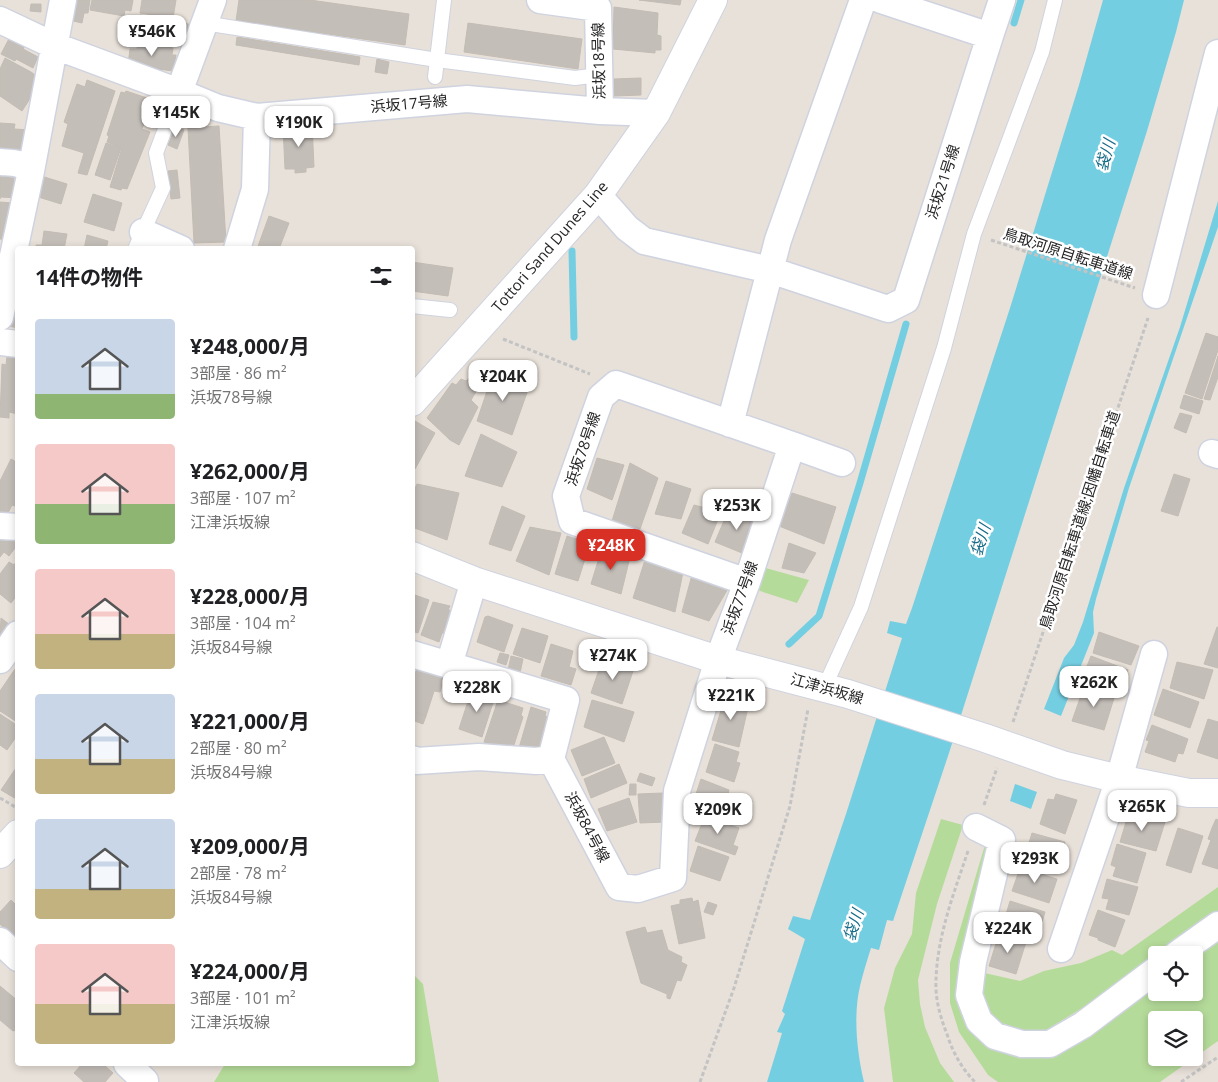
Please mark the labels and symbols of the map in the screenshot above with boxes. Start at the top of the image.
pin: ¥546K [117,15,187,57]
street label: 浜坂18号線 [587,22,609,100]
street label: 浜坂17号線 [370,90,448,116]
pin: ¥145K [141,96,211,138]
pin: ¥190K [264,106,334,148]
water label: 袋川 [1090,135,1121,173]
street label: 浜坂21号線 [921,142,963,221]
street label: Tottori Sand Dunes Line [487,177,612,316]
street label: 鳥取河原自転車道線 [1001,223,1136,283]
pin: ¥204K [468,360,538,402]
street label: 鳥取河原自転車道線;因幡自転車道 [1034,408,1124,632]
street label: 浜坂78号線 [560,409,604,488]
pin: ¥253K [702,488,772,531]
water label: 袋川 [965,519,996,559]
pin: ¥248K [576,528,646,571]
street label: 浜坂77号線 [716,558,762,637]
pin: ¥274K [578,638,648,681]
pin: ¥262K [1059,666,1129,708]
street label: 江津浜坂線 [788,668,866,708]
pin: ¥228K [442,670,512,713]
pin: ¥221K [696,678,766,721]
street label: 浜坂84号線 [561,788,615,865]
pin: ¥265K [1107,790,1177,832]
pin: ¥209K [683,792,753,835]
pin: ¥293K [1000,842,1070,884]
water label: 袋川 [838,904,869,944]
pin: ¥224K [973,912,1043,954]

